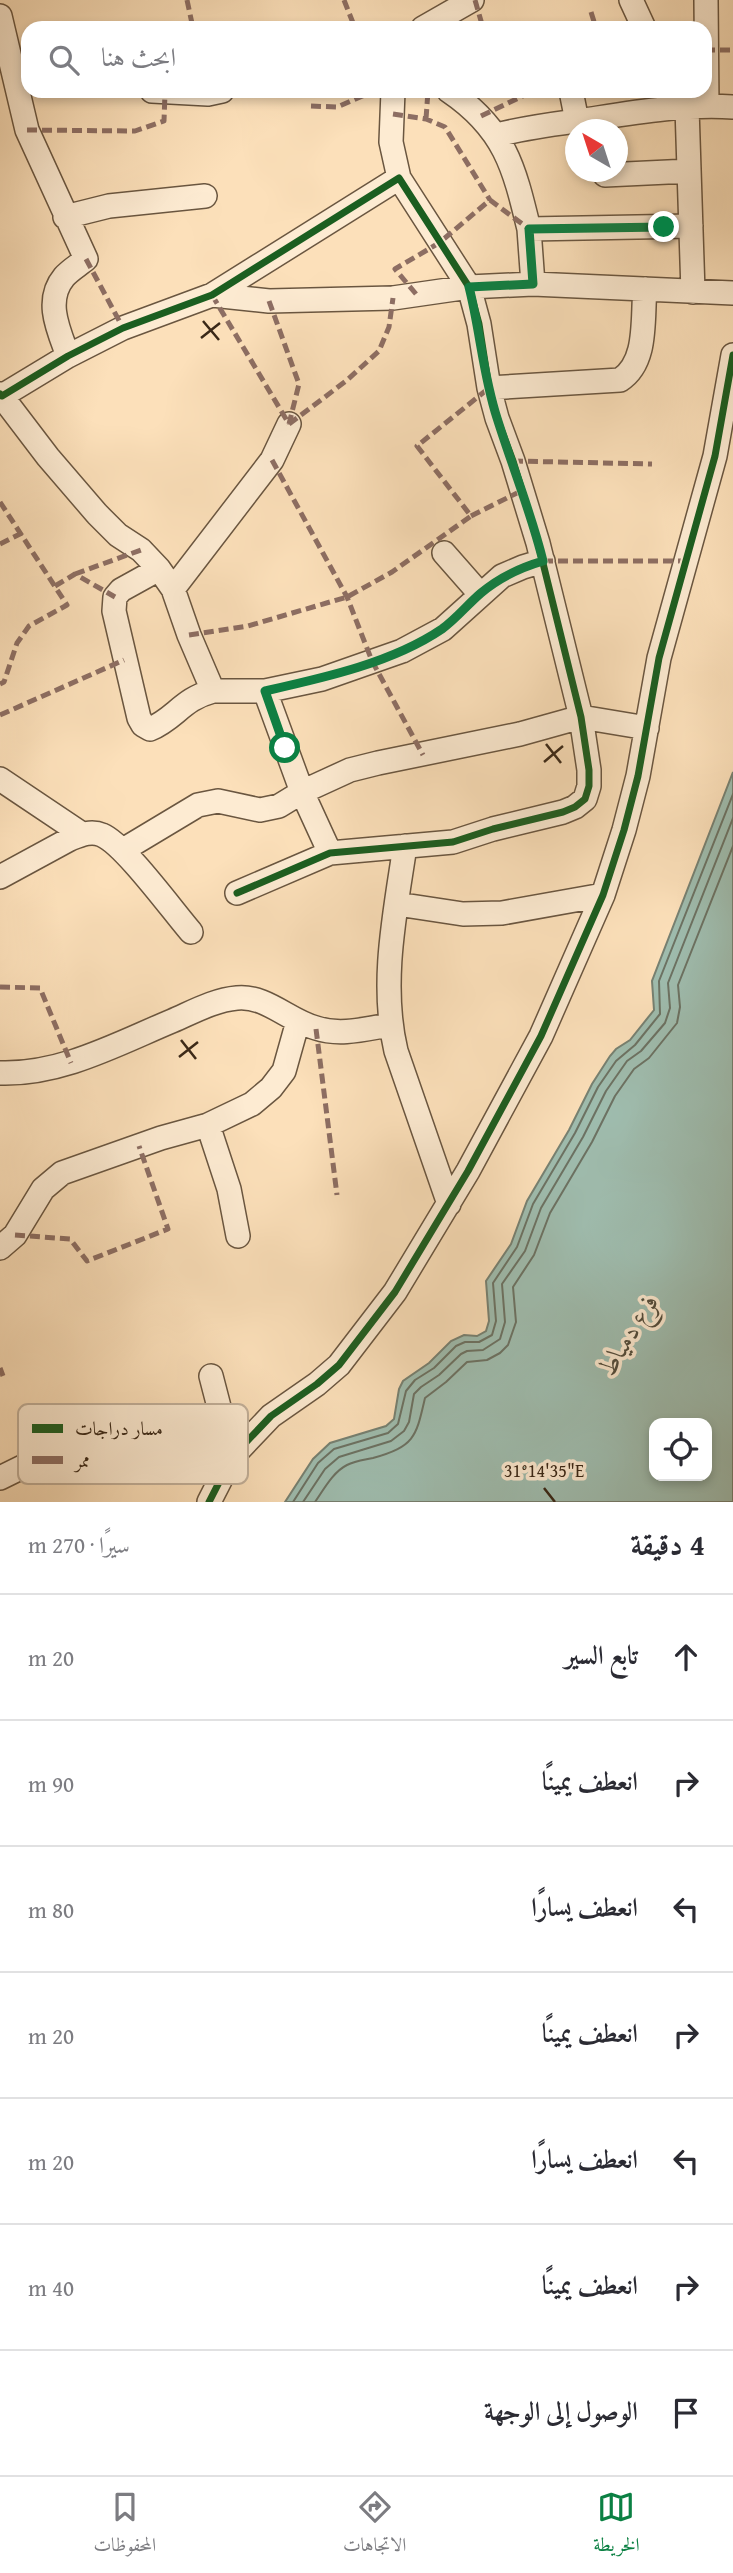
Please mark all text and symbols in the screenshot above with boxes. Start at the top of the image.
search box [21,21,712,98]
text: ابحث هنا [101,37,176,76]
icon: search [45,41,83,79]
north arrow [565,119,628,182]
route end [648,211,679,242]
route start [269,732,300,763]
water label: فرع دمياط [587,1285,671,1384]
legend [18,1404,248,1484]
text: مسار دراجات [75,1414,163,1442]
map controls [649,1418,712,1481]
button: locate [649,1418,712,1481]
text: ممر [73,1446,90,1474]
text: 31°14'35"E [504,1457,584,1484]
text: 4 دقيقة [630,1522,705,1566]
text: سيرًا · 270 m [28,1528,130,1561]
text: تابع السير [564,1635,638,1674]
icon: ahead [667,1638,705,1676]
text: 20 m [28,1641,74,1674]
text: انعطف يمينًا [542,1761,638,1800]
icon: right [667,1764,705,1802]
text: 90 m [28,1767,74,1800]
text: انعطف يسارًا [531,1887,638,1926]
icon: left [667,1890,705,1928]
text: 80 m [28,1893,74,1926]
text: انعطف يمينًا [542,2013,638,2052]
icon: right [667,2016,705,2054]
text: 20 m [28,2019,74,2052]
text: انعطف يسارًا [531,2139,638,2178]
icon: left [667,2142,705,2180]
text: 20 m [28,2145,74,2178]
text: انعطف يمينًا [542,2265,638,2304]
icon: right [667,2268,705,2306]
text: 40 m [28,2271,74,2304]
text: الوصول إلى الوجهة [484,2391,638,2430]
icon: arrive [667,2394,705,2432]
tab: المحفوظات [93,2488,156,2563]
tab: الاتجاهات [343,2488,406,2563]
tab: الخريطة [593,2488,640,2563]

